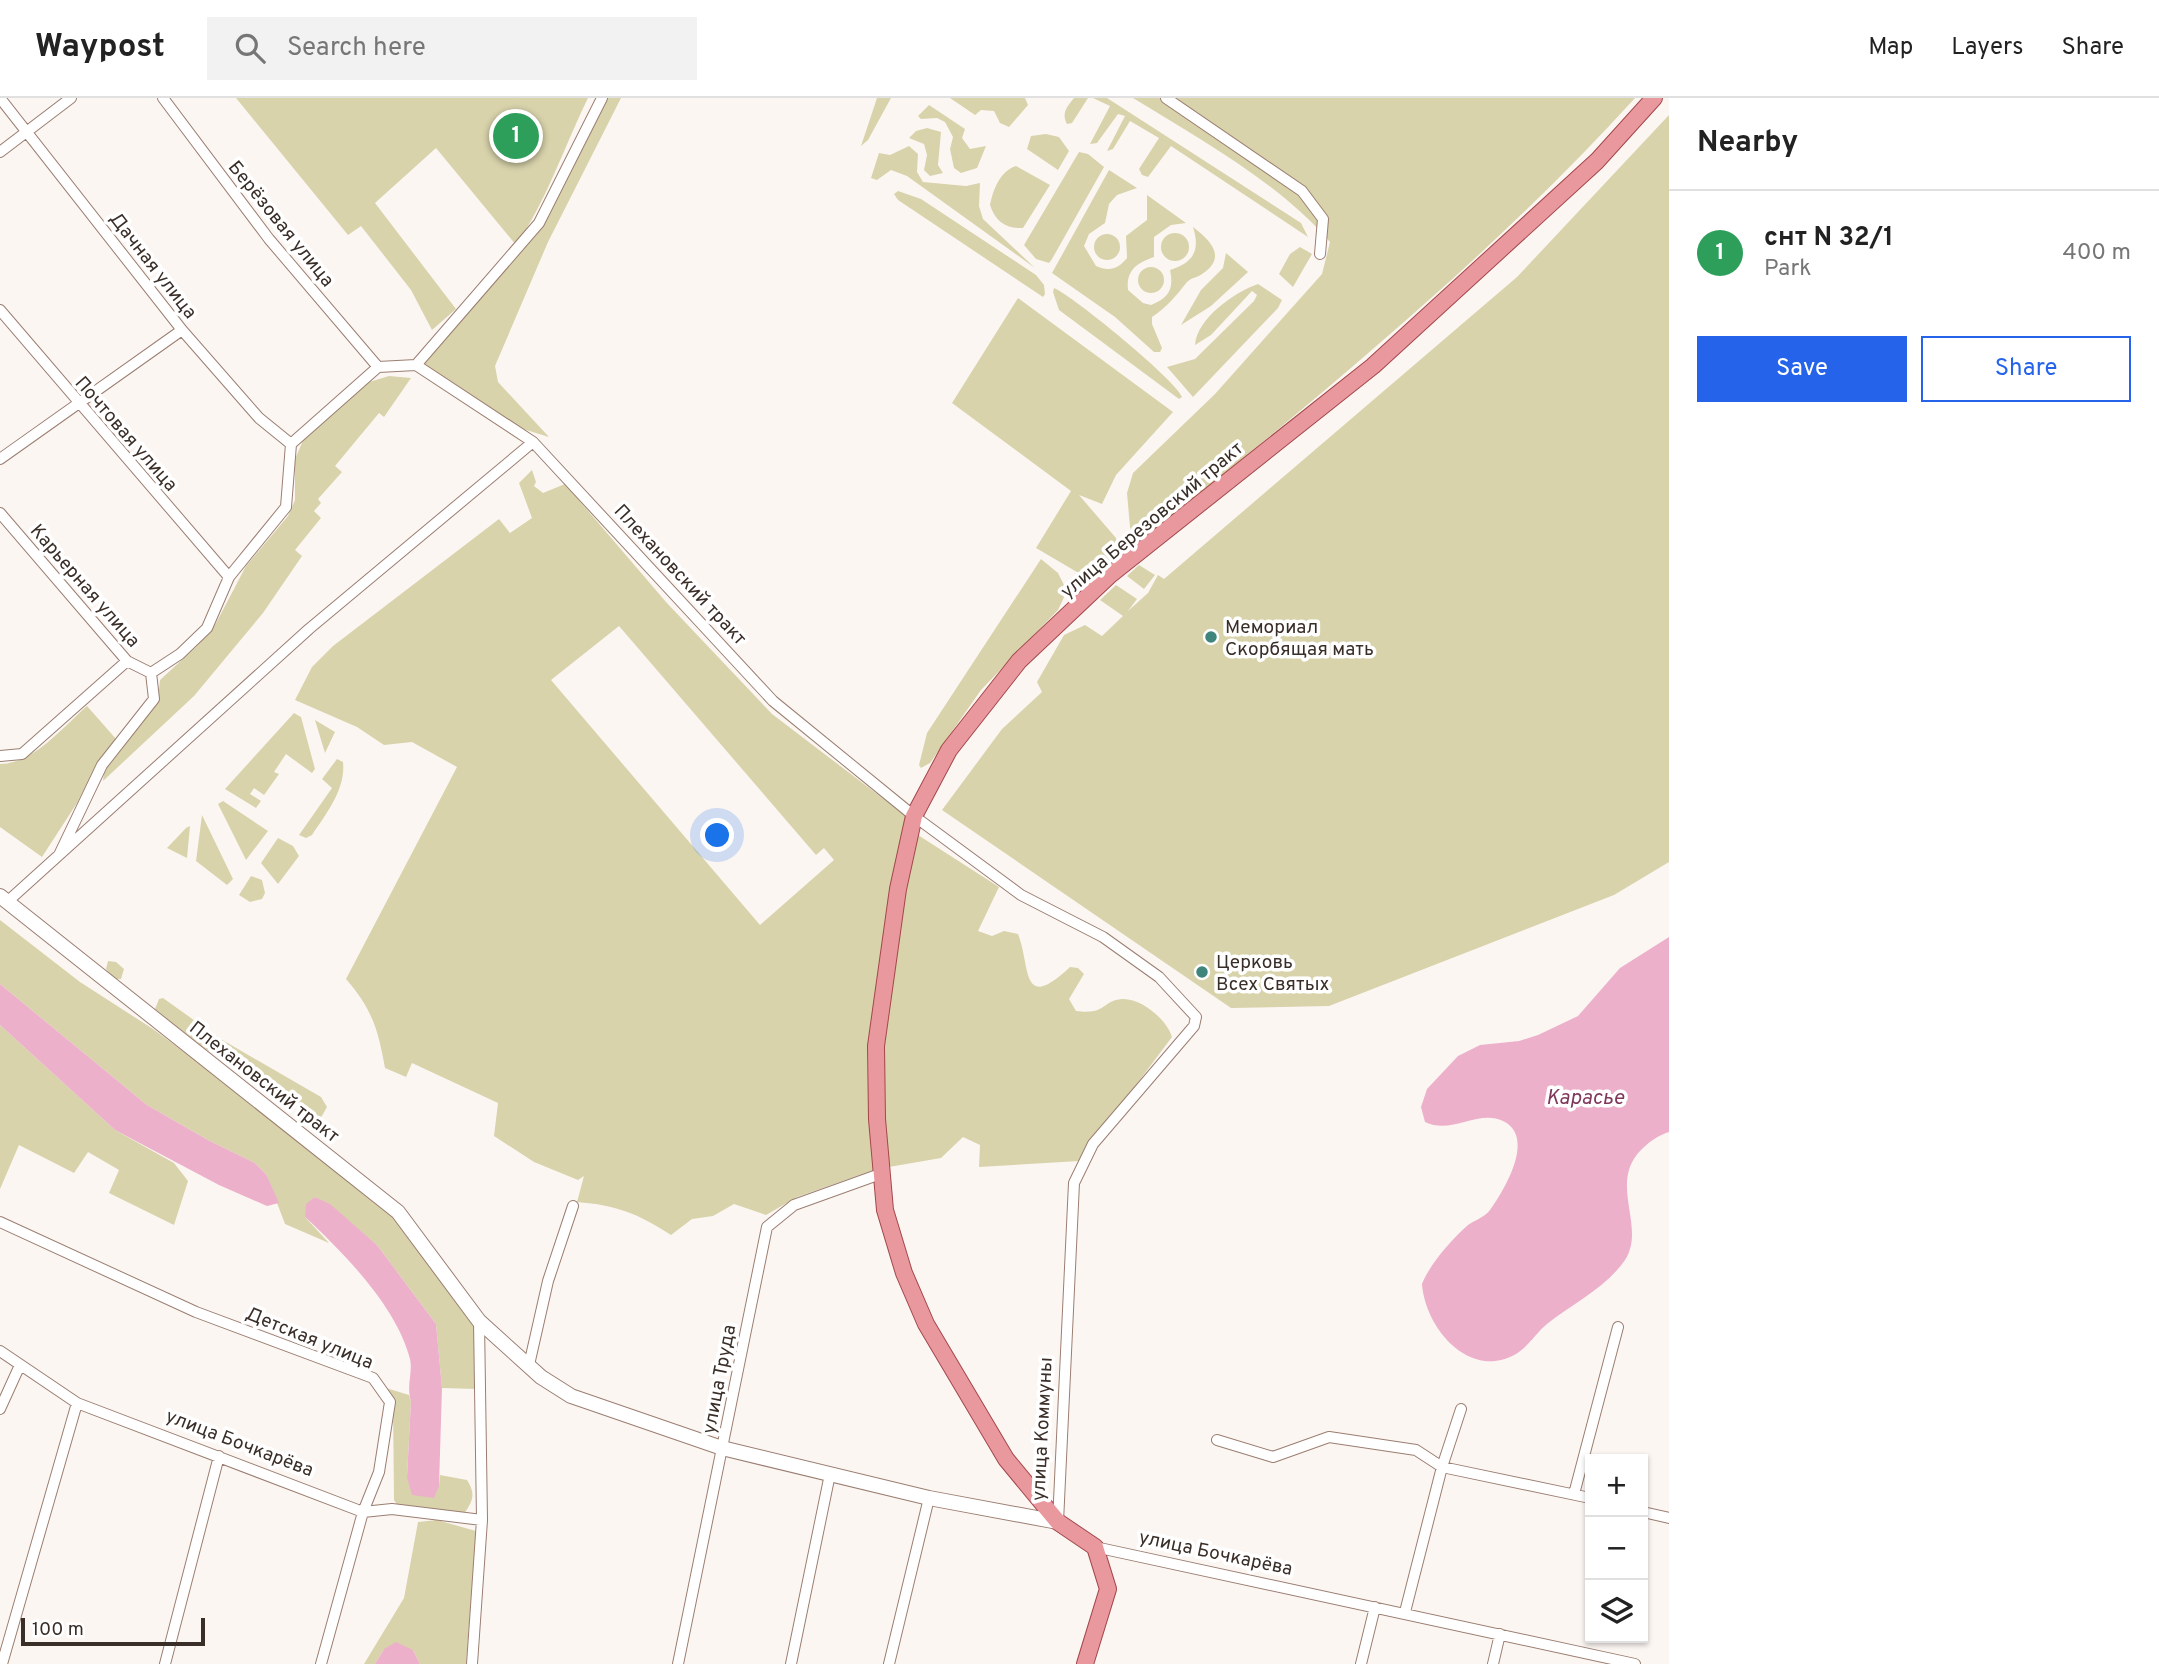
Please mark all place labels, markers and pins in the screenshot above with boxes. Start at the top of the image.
pin: 1 [493,110,539,162]
place label: Мемориал Скорбящая мать [1225,616,1374,662]
marker: Мемориал Скорбящая мать [1203,629,1219,645]
place label: Церковь Всех Святых [1216,951,1329,997]
marker: Церковь Всех Святых [1194,964,1210,980]

